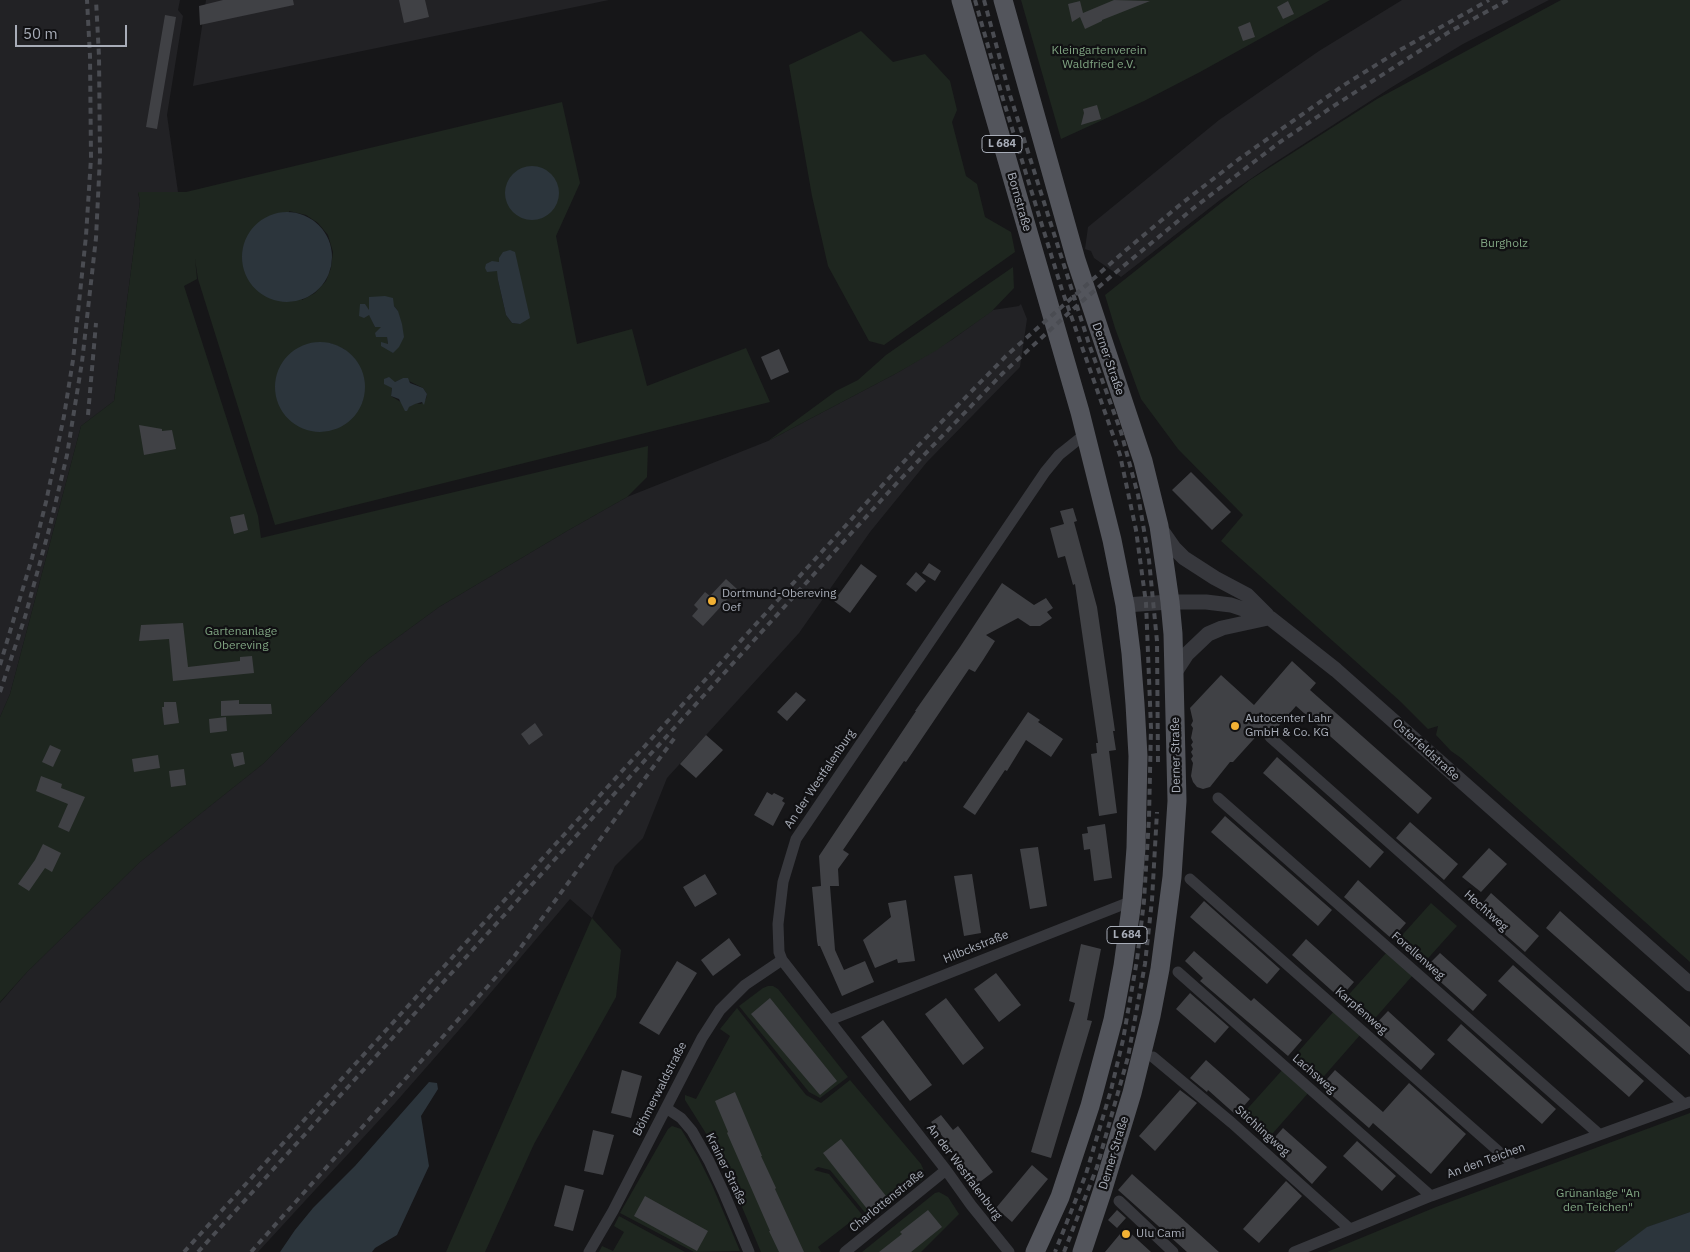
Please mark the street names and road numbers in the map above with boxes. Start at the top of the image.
road number: L 684 [982,136,1022,152]
street label: Bornstraße [1004,171,1034,233]
street label: Derner Straße [1089,321,1127,397]
street label: Osterfeldstraße [1390,716,1462,784]
street label: Derner Straße [1168,717,1184,793]
street label: An der Westfalenburg [782,727,858,831]
street label: Hechtweg [1461,888,1511,934]
road number: L 684 [1107,926,1147,944]
street label: Hilbckstraße [941,927,1011,967]
street label: Forellenweg [1388,929,1448,983]
street label: Karpfenweg [1332,984,1390,1038]
street label: Böhmerwaldstraße [630,1040,690,1138]
street label: Lachsweg [1289,1051,1339,1097]
street label: Stichlingweg [1232,1103,1292,1159]
street label: Derner Straße [1096,1115,1132,1191]
street label: An der Westfalenburg [923,1121,1005,1223]
street label: Krainer Straße [702,1131,750,1207]
street label: An den Teichen [1445,1140,1527,1182]
street label: Charlottenstraße [847,1167,927,1235]

